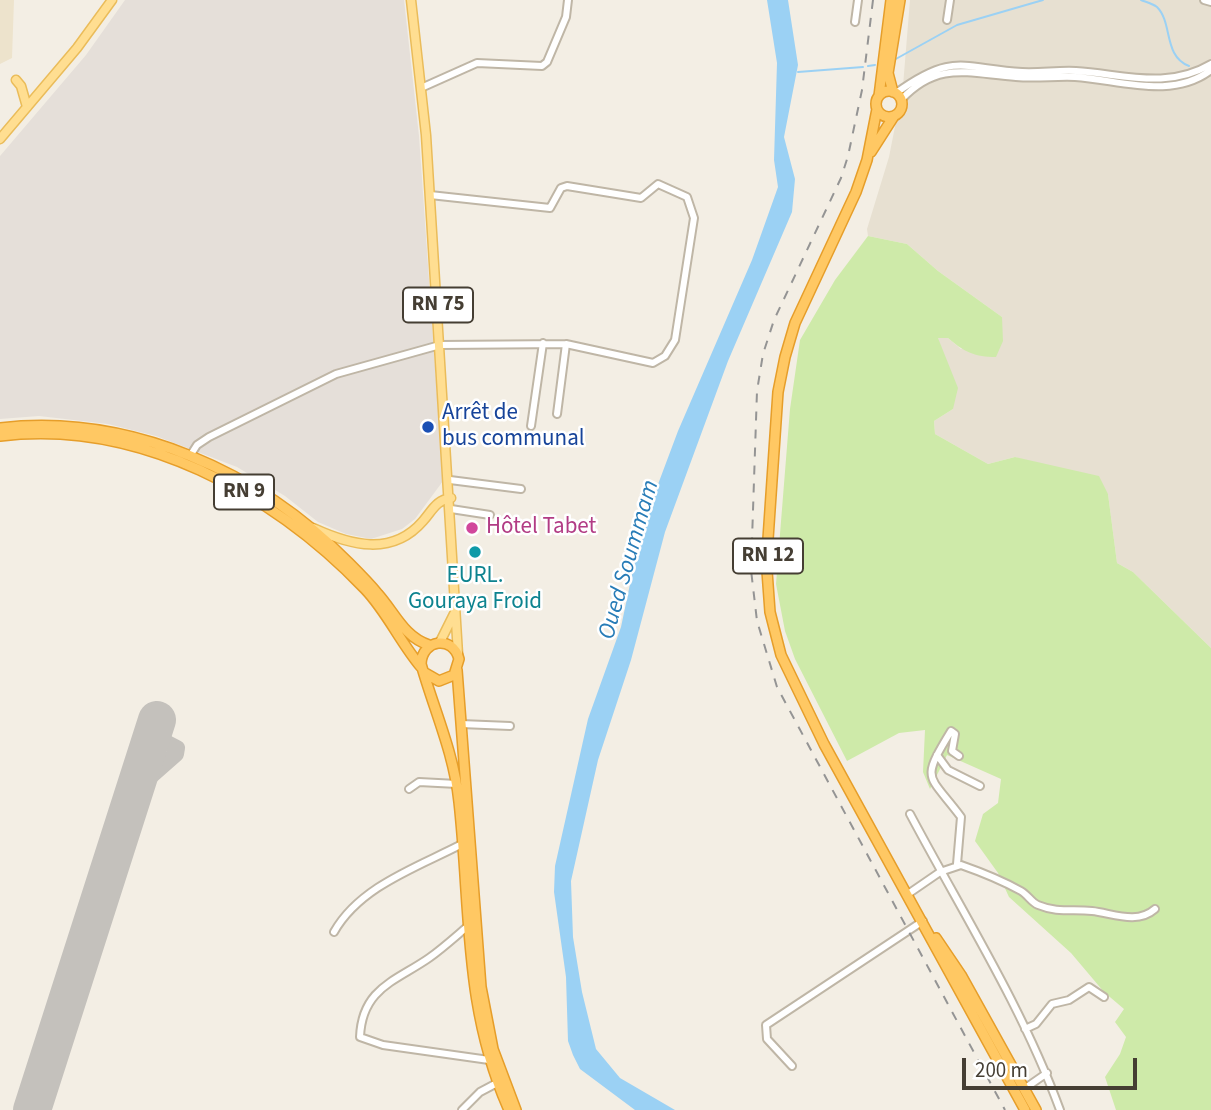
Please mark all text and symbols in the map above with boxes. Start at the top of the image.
road number: RN 75 [403,288,473,322]
place label: Arrêt de bus communal [442,400,585,454]
marker: Arrêt de bus communal [420,419,436,435]
road number: RN 9 [214,475,274,510]
water label: Oued Soummam [594,477,666,643]
place label: Hôtel Tabet [486,514,596,542]
marker: Hôtel Tabet [464,520,480,536]
road number: RN 12 [733,538,803,574]
marker: EURL. Gouraya Froid [467,544,483,560]
place label: EURL. Gouraya Froid [408,563,542,617]
scale bar [966,1044,1141,1088]
text: 200 m [975,1055,1028,1085]

